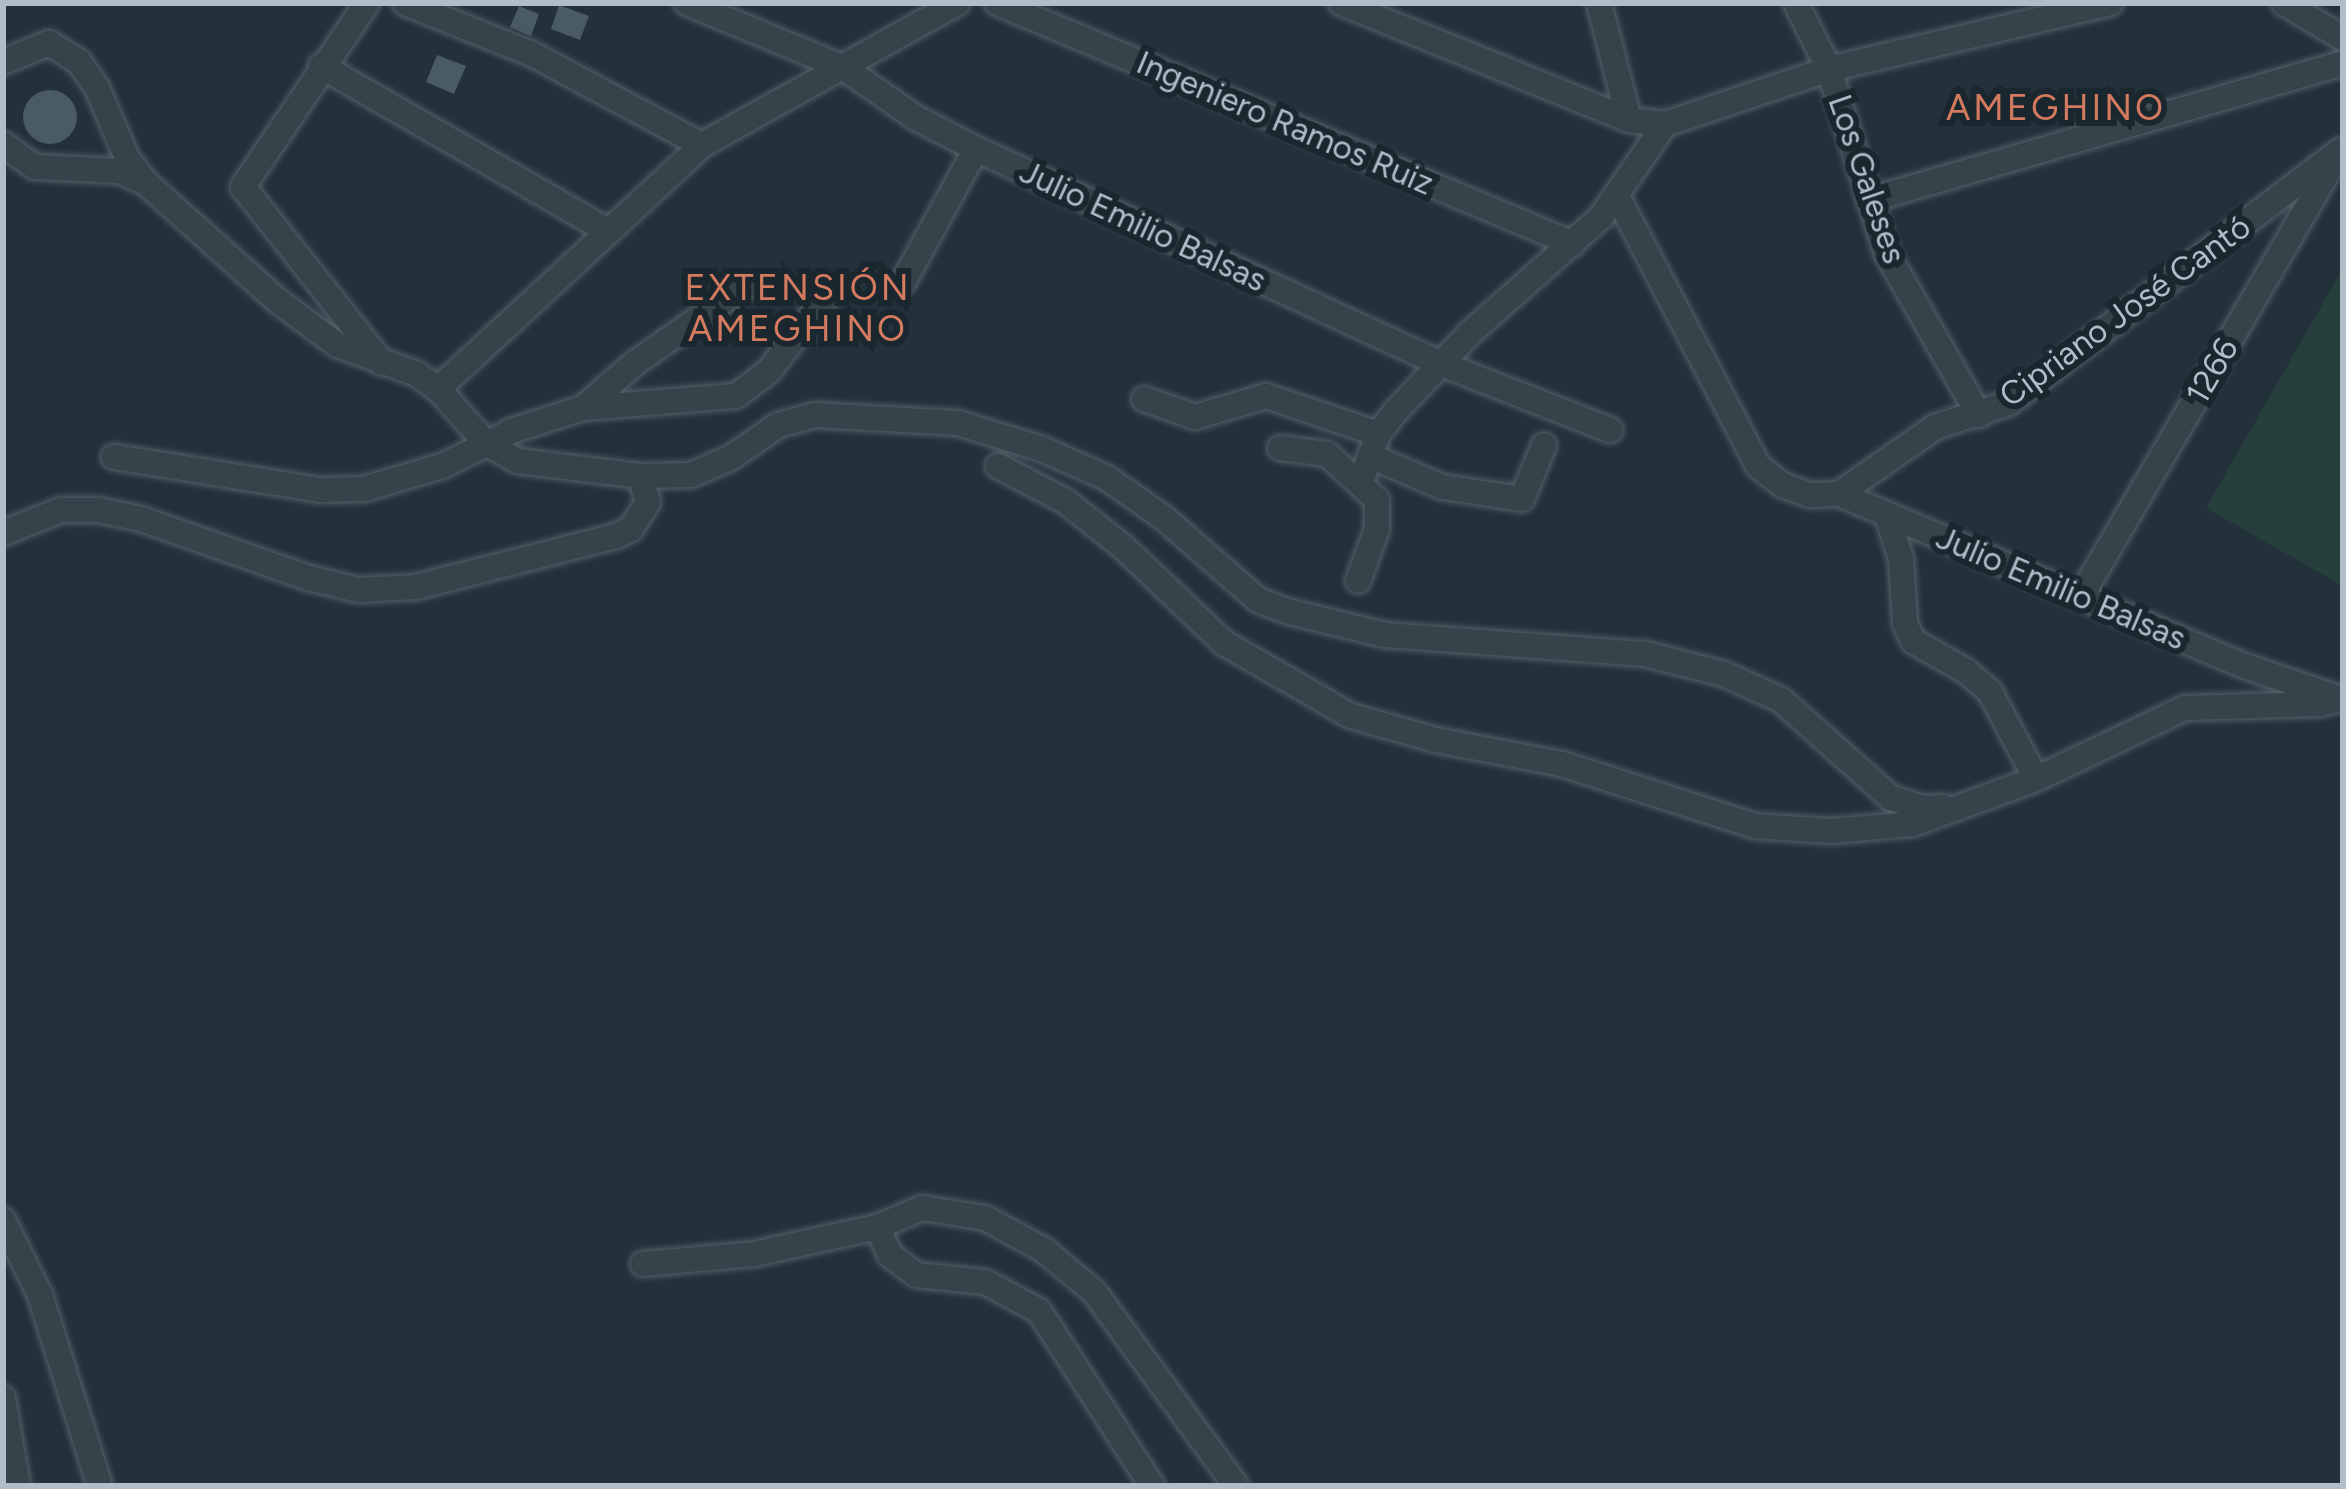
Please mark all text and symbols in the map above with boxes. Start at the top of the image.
street label: Ingeniero Ramos Ruiz [1131,43,1439,203]
district label: AMEGHINO [1946,86,2166,130]
street label: Los Galeses [1820,89,1914,269]
street label: Julio Emilio Balsas [1014,152,1272,300]
street label: Cipriano José Cantó [1992,207,2258,415]
district label: EXTENSIÓN AMEGHINO [684,265,912,350]
street label: 1266 [2177,331,2247,411]
street label: Julio Emilio Balsas [1930,518,2192,658]

